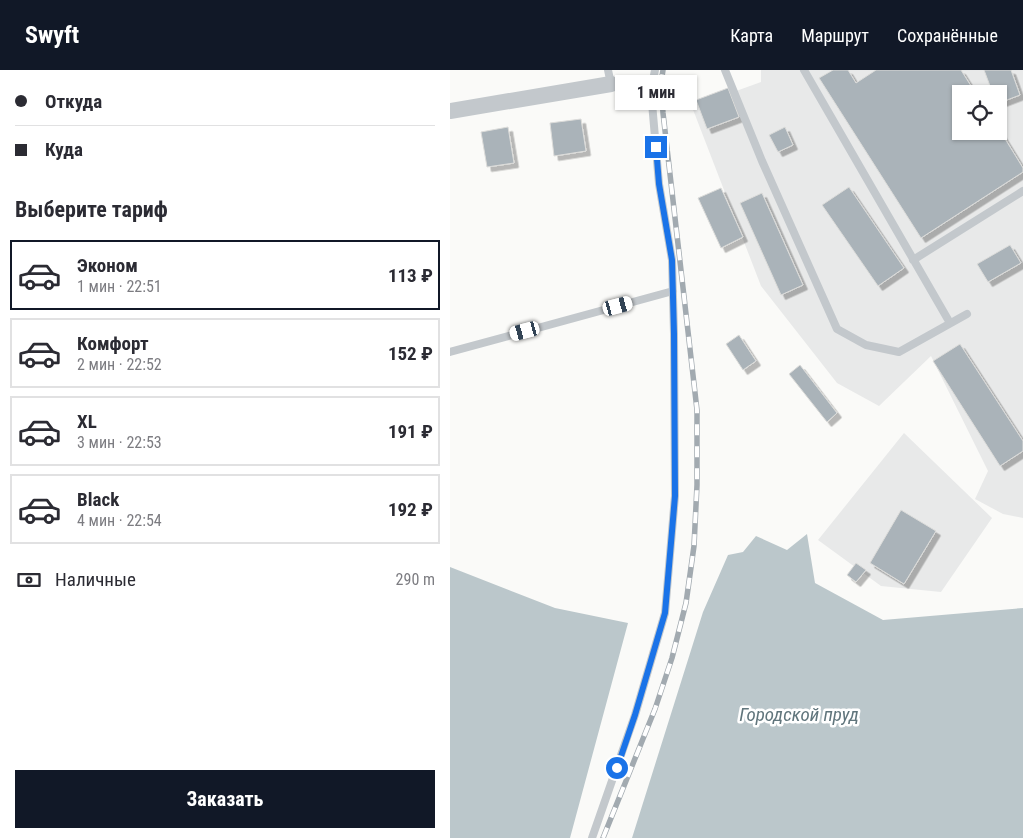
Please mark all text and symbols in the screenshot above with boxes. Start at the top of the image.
text: Swyft [25,21,79,49]
text: Карта [730,25,773,46]
text: Маршрут [801,25,869,46]
text: Сохранённые [897,25,998,46]
callout: 1 мин [615,75,697,110]
text: 1 мин [637,83,675,102]
map controls [952,85,1007,140]
button: locate [952,85,1007,140]
text: Откуда [45,90,102,113]
route end [645,136,667,158]
text: Куда [45,138,83,161]
text: Выберите тариф [15,197,168,222]
icon: car [17,253,62,298]
text: Эконом [77,254,138,277]
text: 113 ₽ [388,264,433,287]
text: 1 мин · 22:51 [77,277,162,296]
car [601,295,634,317]
car [508,320,541,342]
icon: car [17,331,62,376]
text: Комфорт [77,332,149,355]
text: 152 ₽ [388,342,433,365]
text: 2 мин · 22:52 [77,355,162,374]
icon: car [17,409,62,454]
text: XL [77,410,97,433]
text: 191 ₽ [388,420,433,443]
text: 3 мин · 22:53 [77,433,162,452]
icon: car [17,487,62,532]
text: Black [77,488,119,511]
text: 192 ₽ [388,498,433,521]
text: 4 мин · 22:54 [77,511,162,530]
icon: cash [15,566,43,594]
text: Наличные [55,568,136,591]
text: 290 m [396,570,435,589]
water label: Городской пруд [739,703,859,726]
route start [606,757,628,779]
button: Заказать [15,770,435,828]

